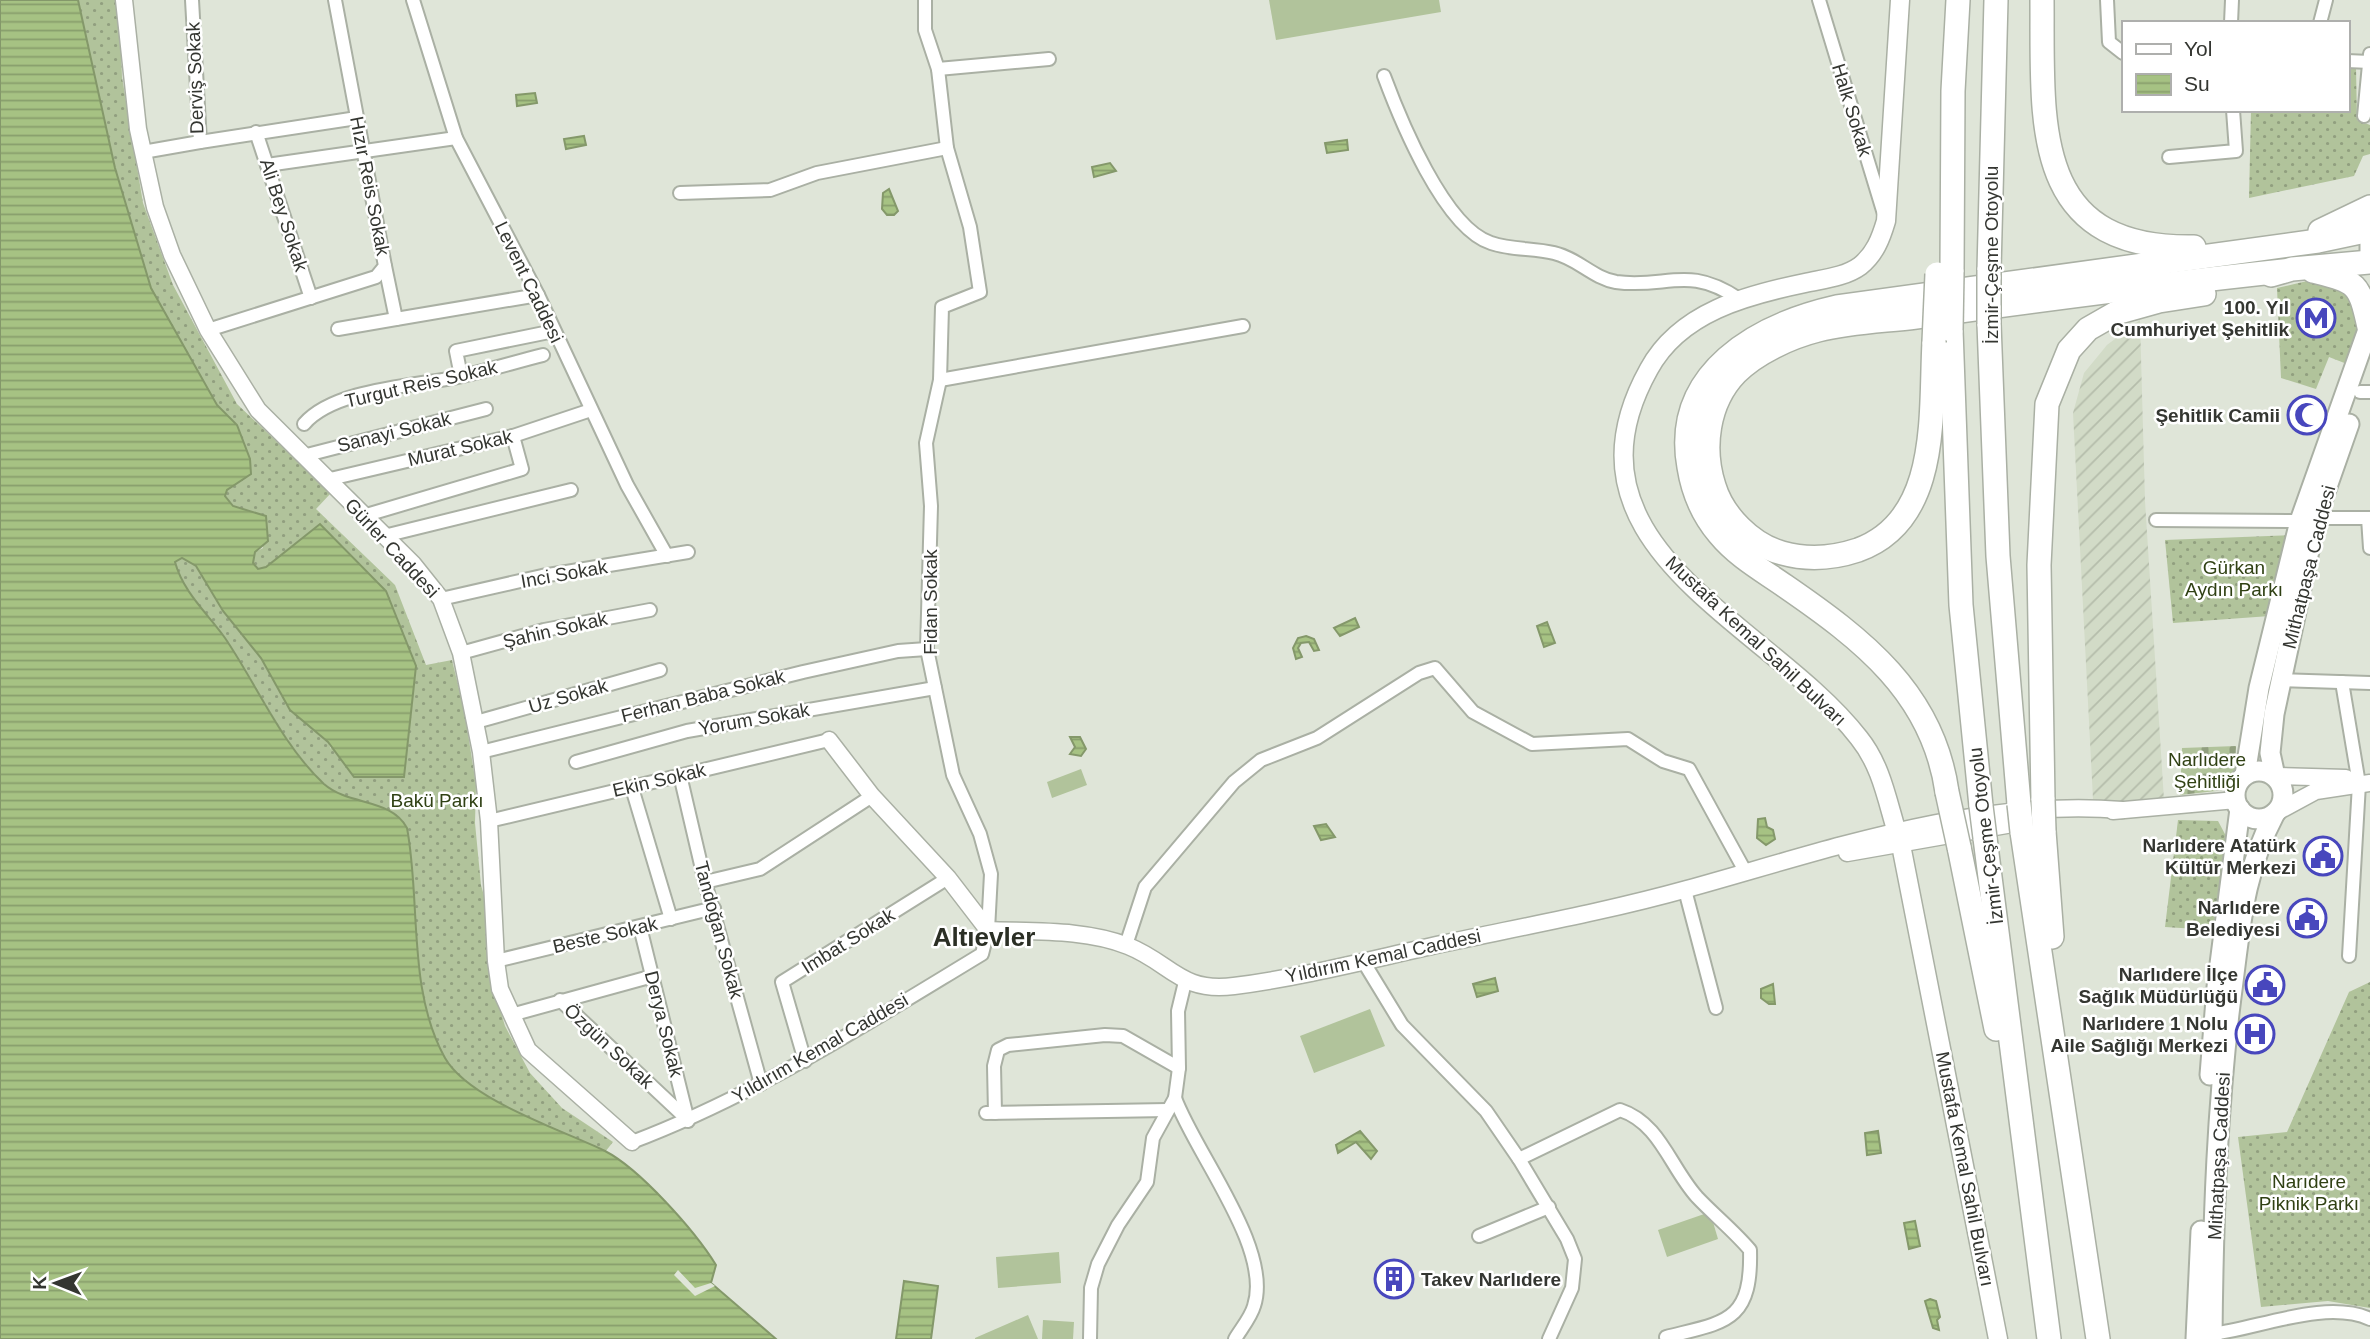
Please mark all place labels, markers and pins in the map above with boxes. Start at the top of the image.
place label: 100. Yıl Cumhuriyet Şehitlik [2111,297,2289,340]
metro station icon: 100. Yıl Cumhuriyet Şehitlik [2295,297,2337,339]
mosque icon: Şehitlik Camii [2286,394,2328,436]
place label: Şehitlik Camii [2155,405,2280,426]
place label: Narlıdere Atatürk Kültür Merkezi [2143,835,2296,878]
public building icon: Narlıdere Atatürk Kültür Merkezi [2302,835,2344,877]
place label: Narlıdere Belediyesi [2186,897,2280,940]
public building icon: Narlıdere Belediyesi [2286,897,2328,939]
place label: Narlıdere İlçe Sağlık Müdürlüğü [2079,964,2238,1007]
public building icon: Narlıdere İlçe Sağlık Müdürlüğü [2244,964,2286,1006]
place label: Narlıdere 1 Nolu Aile Sağlığı Merkezi [2051,1013,2228,1056]
hospital icon: Narlıdere 1 Nolu Aile Sağlığı Merkezi [2234,1013,2276,1055]
building icon: Takev Narlıdere [1373,1258,1415,1300]
place label: Takev Narlıdere [1421,1269,1561,1290]

